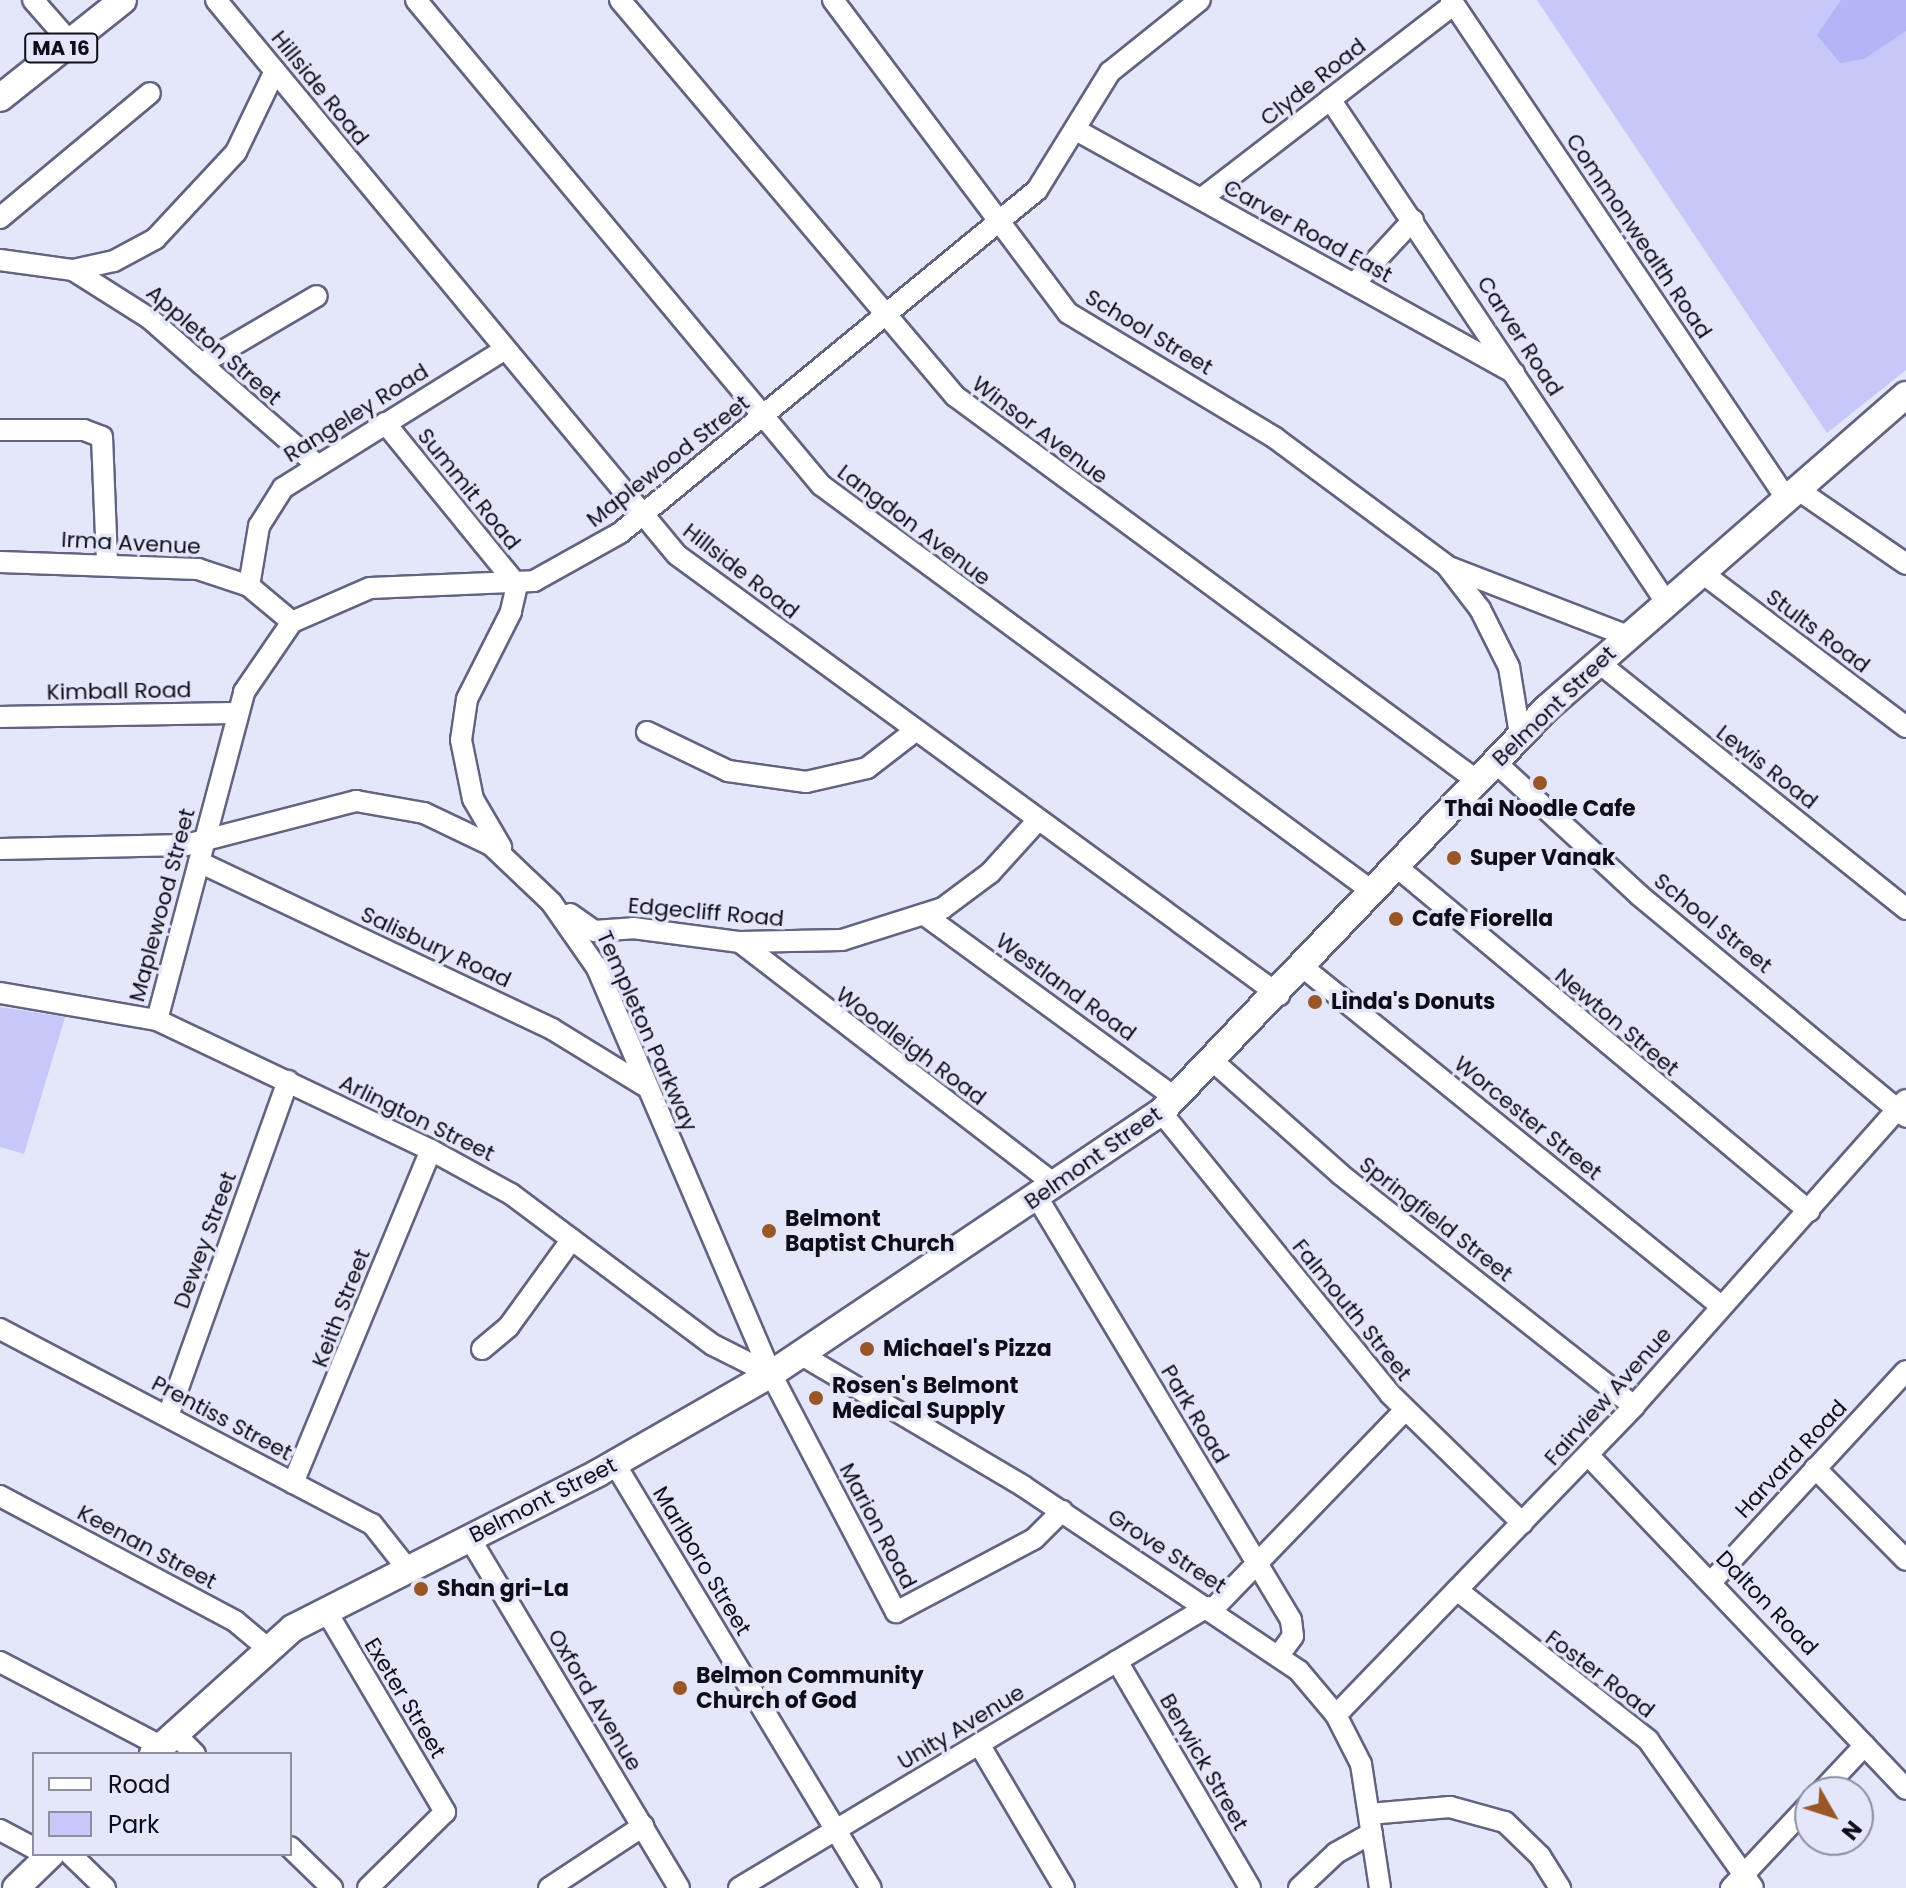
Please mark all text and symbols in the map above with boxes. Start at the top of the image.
street label: Hillside Road [266,25,374,151]
road number: MA 16 [23,32,99,64]
street label: Clyde Road [1255,33,1371,131]
street label: Commonwealth Road [1560,128,1718,344]
street label: Carver Road East [1219,174,1397,288]
street label: Carver Road [1472,271,1568,401]
street label: Appleton Street [141,279,287,411]
street label: School Street [1080,284,1218,380]
street label: Rangeley Road [279,358,433,468]
street label: Winsor Avenue [967,370,1113,490]
street label: Maplewood Street [581,389,755,533]
street label: Summit Road [412,423,526,555]
street label: Langdon Avenue [832,459,996,591]
street label: Hillside Road [678,518,804,624]
street label: Irma Avenue [61,526,201,560]
street label: Stults Road [1761,583,1875,679]
street label: Belmont Street [1487,640,1621,772]
street label: Kimball Road [46,677,192,705]
street label: Lewis Road [1711,719,1823,815]
marker: Thai Noodle Cafe [1531,774,1549,792]
place label: Thai Noodle Cafe [1444,796,1636,822]
street label: Maplewood Street [123,805,201,1005]
place label: Super Vanak [1470,845,1615,871]
marker: Super Vanak [1445,849,1463,867]
street label: School Street [1649,867,1777,979]
street label: Edgecliff Road [627,892,785,932]
street label: Salisbury Road [357,901,515,993]
place label: Cafe Fiorella [1412,906,1553,932]
marker: Cafe Fiorella [1387,910,1405,928]
street label: Templeton Parkway [591,927,703,1135]
street label: Westland Road [991,927,1141,1047]
street label: Newton Street [1550,963,1684,1081]
street label: Woodleigh Road [831,981,991,1111]
place label: Linda's Donuts [1331,989,1495,1015]
marker: Linda's Donuts [1306,993,1324,1011]
street label: Worcester Street [1449,1050,1607,1186]
street label: Arlington Street [335,1069,499,1167]
street label: Belmont Street [1019,1101,1167,1215]
street label: Springfield Street [1354,1151,1518,1287]
street label: Dewey Street [168,1168,242,1312]
place label: Belmont Baptist Church [785,1205,955,1256]
marker: Belmont Baptist Church [760,1222,778,1240]
street label: Falmouth Street [1287,1234,1417,1386]
street label: Keith Street [306,1245,376,1371]
street label: Fairview Avenue [1539,1321,1677,1471]
place label: Michael's Pizza [883,1336,1052,1362]
marker: Michael's Pizza [858,1340,876,1358]
street label: Park Road [1155,1360,1235,1468]
street label: Prentiss Street [147,1370,297,1466]
place label: Rosen's Belmont Medical Supply [832,1372,1018,1424]
marker: Rosen's Belmont Medical Supply [807,1389,825,1407]
street label: Harvard Road [1730,1395,1852,1523]
street label: Belmont Street [465,1452,621,1548]
street label: Marion Road [834,1459,922,1593]
street label: Marlboro Street [647,1482,757,1640]
street label: Keenan Street [73,1499,221,1595]
street label: Grove Street [1103,1503,1231,1599]
street label: Dalton Road [1711,1545,1823,1661]
place label: Shan gri-La [437,1576,569,1602]
marker: Shan gri-La [412,1580,430,1598]
street label: Oxford Avenue [542,1624,648,1776]
street label: Foster Road [1540,1624,1660,1724]
street label: Exeter Street [359,1633,451,1763]
place label: Belmon Community Church of God [696,1662,924,1714]
marker: Belmon Community Church of God [671,1679,689,1697]
street label: Unity Avenue [893,1679,1029,1775]
street label: Berwick Street [1154,1689,1254,1835]
legend [32,1752,292,1856]
text: Road [108,1768,170,1801]
north arrow [1794,1776,1874,1856]
text: Park [108,1808,159,1841]
text: N [1834,1814,1869,1846]

